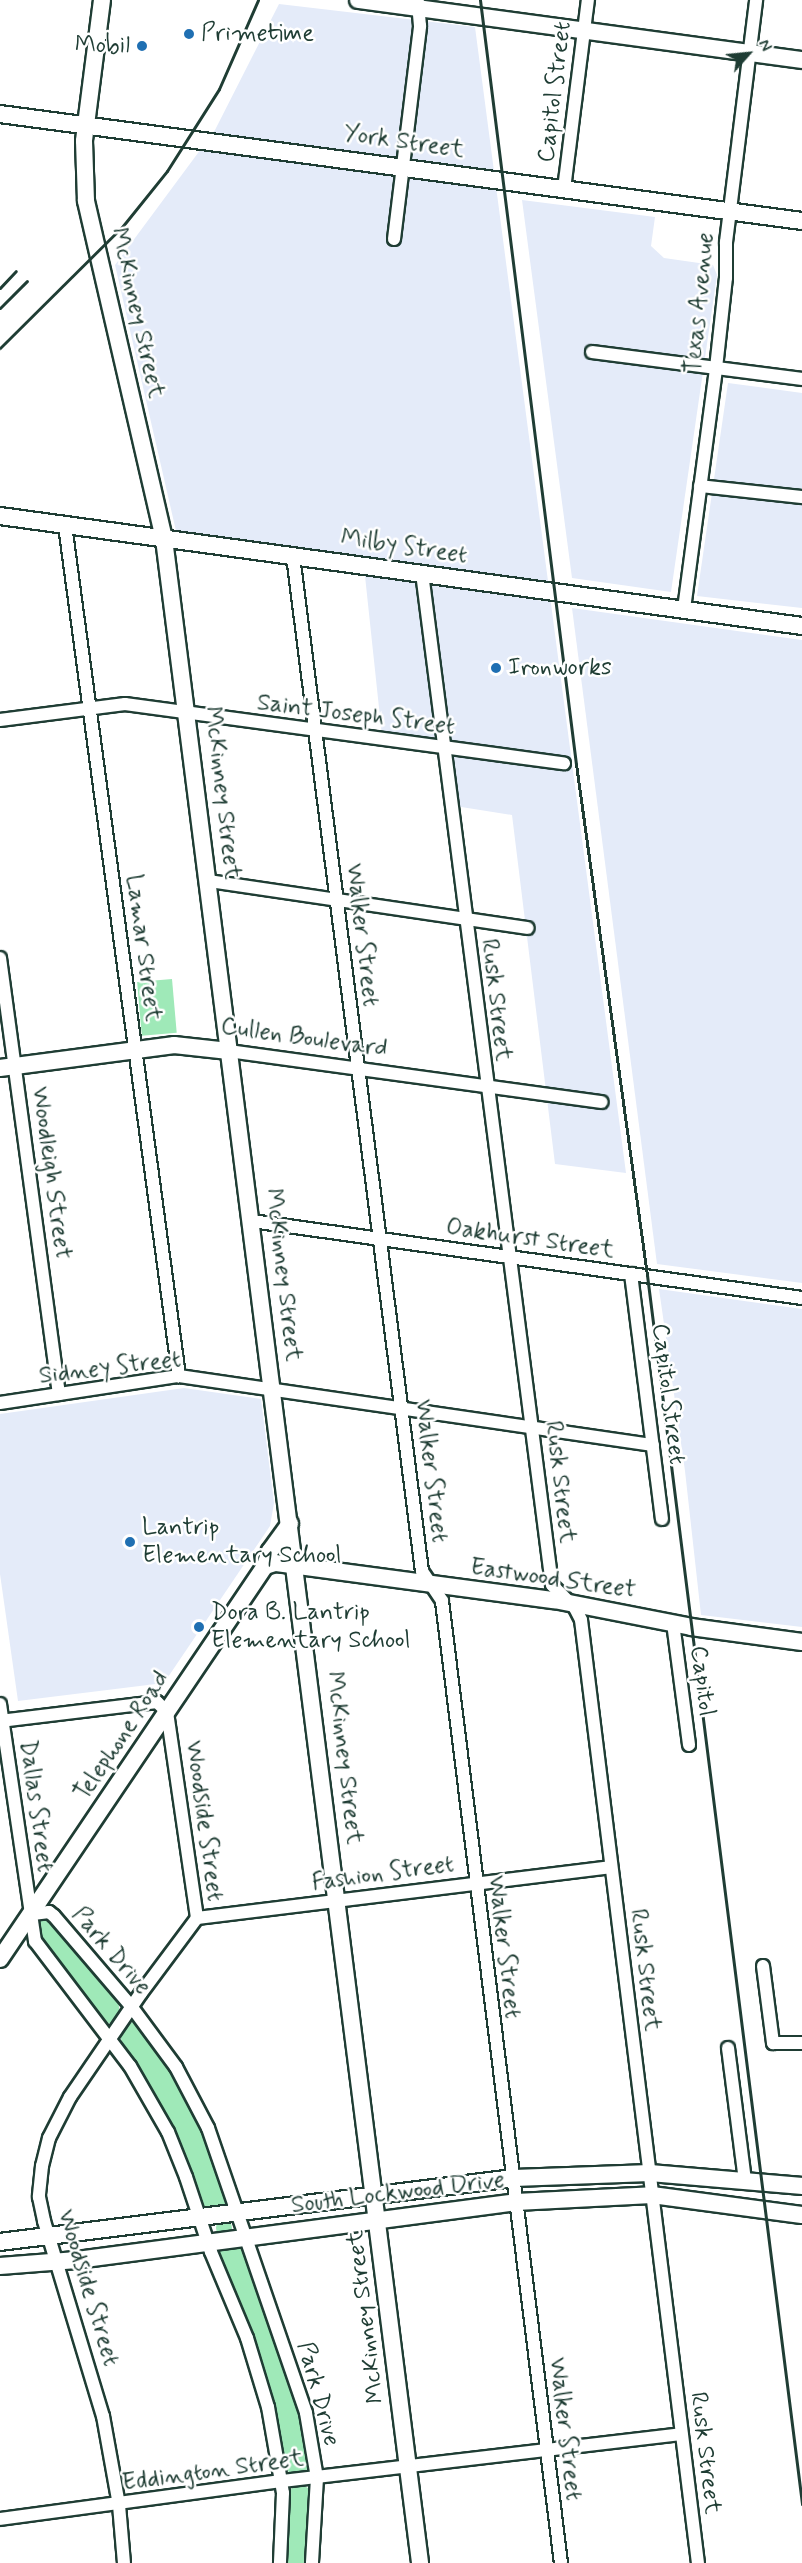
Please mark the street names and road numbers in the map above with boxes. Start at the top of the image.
street label: Capitol Street [532,18,578,166]
street label: York Street [342,119,466,165]
street label: McKinney Street [103,225,171,401]
street label: Texas Avenue [680,233,720,373]
street label: Milby Street [337,524,471,570]
street label: Saint Joseph Street [253,688,459,742]
street label: McKinney Street [197,705,247,881]
street label: Walker Street [339,860,385,1010]
street label: Lamar Street [118,873,168,1023]
street label: Rusk Street [474,937,518,1063]
street label: Cullen Boulevard [221,1012,387,1064]
street label: Woodleigh Street [25,1085,77,1261]
street label: McKinney Street [258,1187,308,1363]
street label: Oakhurst Street [444,1213,616,1265]
street label: Capitol Street [645,1320,691,1468]
street label: Sidney Street [35,1345,185,1391]
street label: Walker Street [408,1396,454,1546]
street label: Rusk Street [538,1419,582,1545]
street label: Eastwood Street [469,1553,637,1605]
street label: Capitol [683,1644,721,1718]
street label: Telephone Road [69,1667,175,1805]
street label: McKinney Street [319,1670,369,1846]
street label: Dallas Street [12,1736,60,1876]
street label: Woodside Street [178,1737,230,1905]
street label: Fashion Street [308,1850,458,1898]
street label: Walker Street [481,1872,527,2022]
street label: Park Drive [65,1901,157,2001]
street label: Rusk Street [623,1907,667,2033]
street label: South Lockwood Drive [291,2166,505,2220]
street label: Woodside Street [50,2204,126,2372]
street label: McKinney Street [341,2229,391,2405]
street label: Park Drive [290,2339,346,2449]
street label: Walker Street [542,2354,588,2504]
street label: Rusk Street [683,2390,727,2516]
street label: Eddington Street [120,2444,306,2498]

